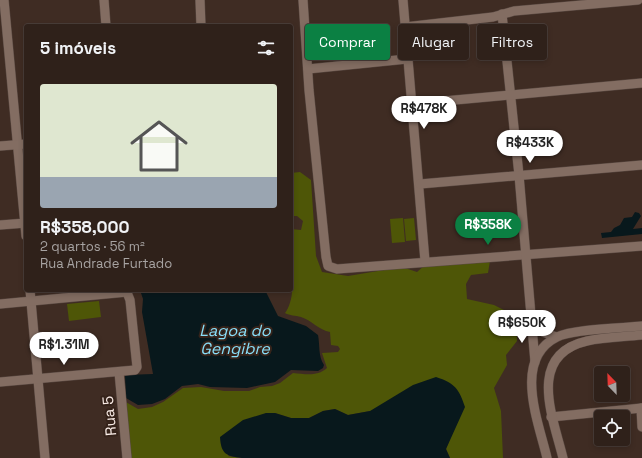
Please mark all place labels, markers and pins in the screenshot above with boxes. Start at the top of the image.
pin: R$478K [391,96,457,130]
pin: R$433K [497,130,563,164]
pin: R$358K [455,212,521,246]
pin: R$650K [489,310,555,344]
pin: R$1.31M [27,332,101,366]

